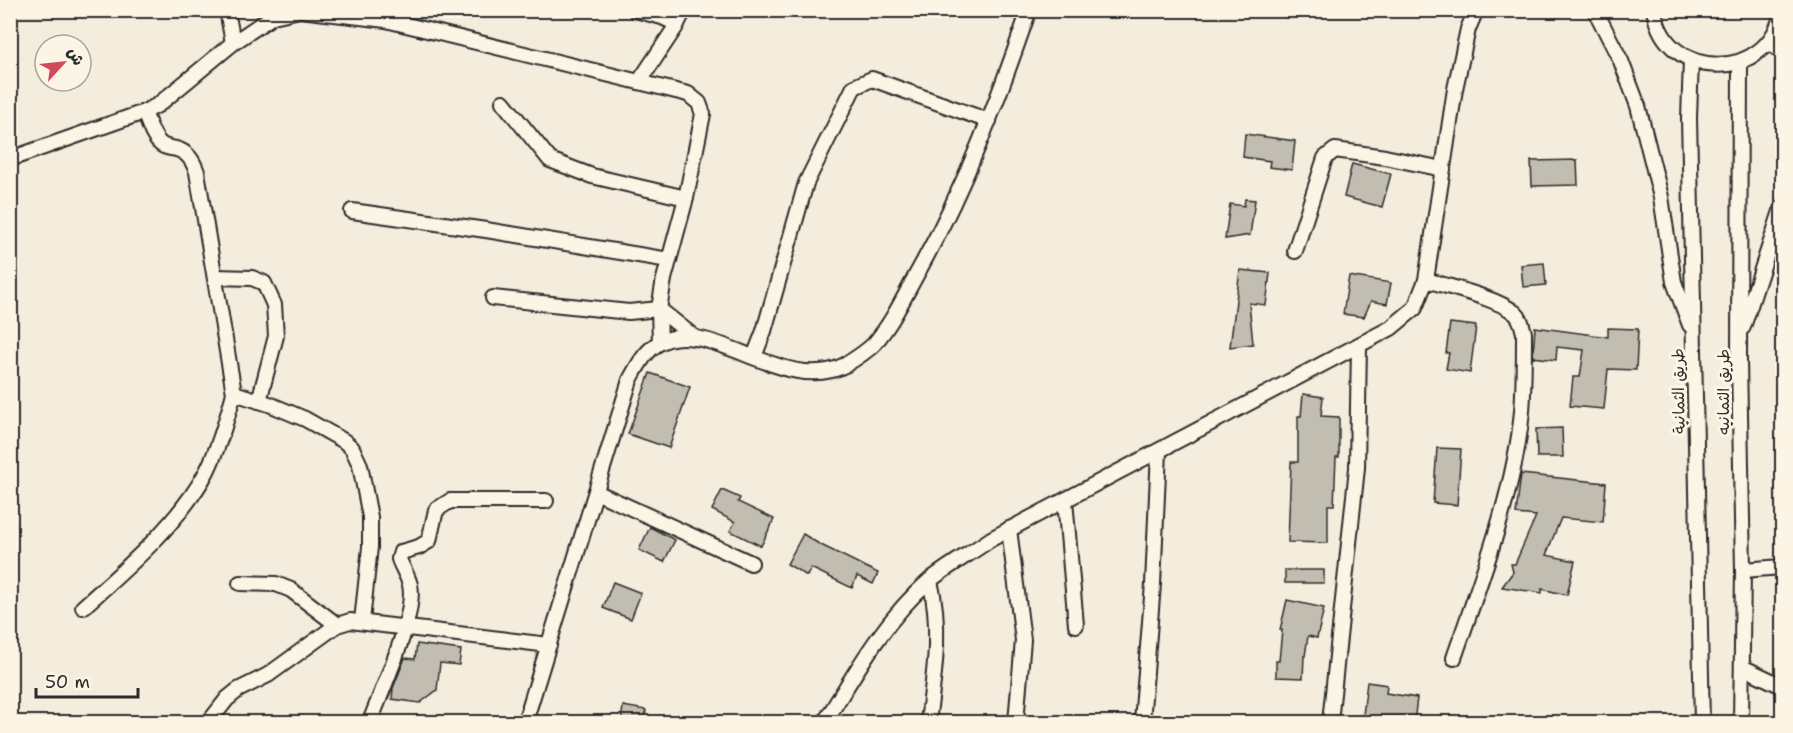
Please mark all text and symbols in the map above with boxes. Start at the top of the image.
north arrow [33,33,93,93]
text: ش [63,44,89,69]
street label: طريق الثمانية [1667,348,1690,434]
street label: طريق الثمانيه [1713,349,1734,435]
scale bar [36,661,138,699]
text: 50 m [45,670,90,694]

